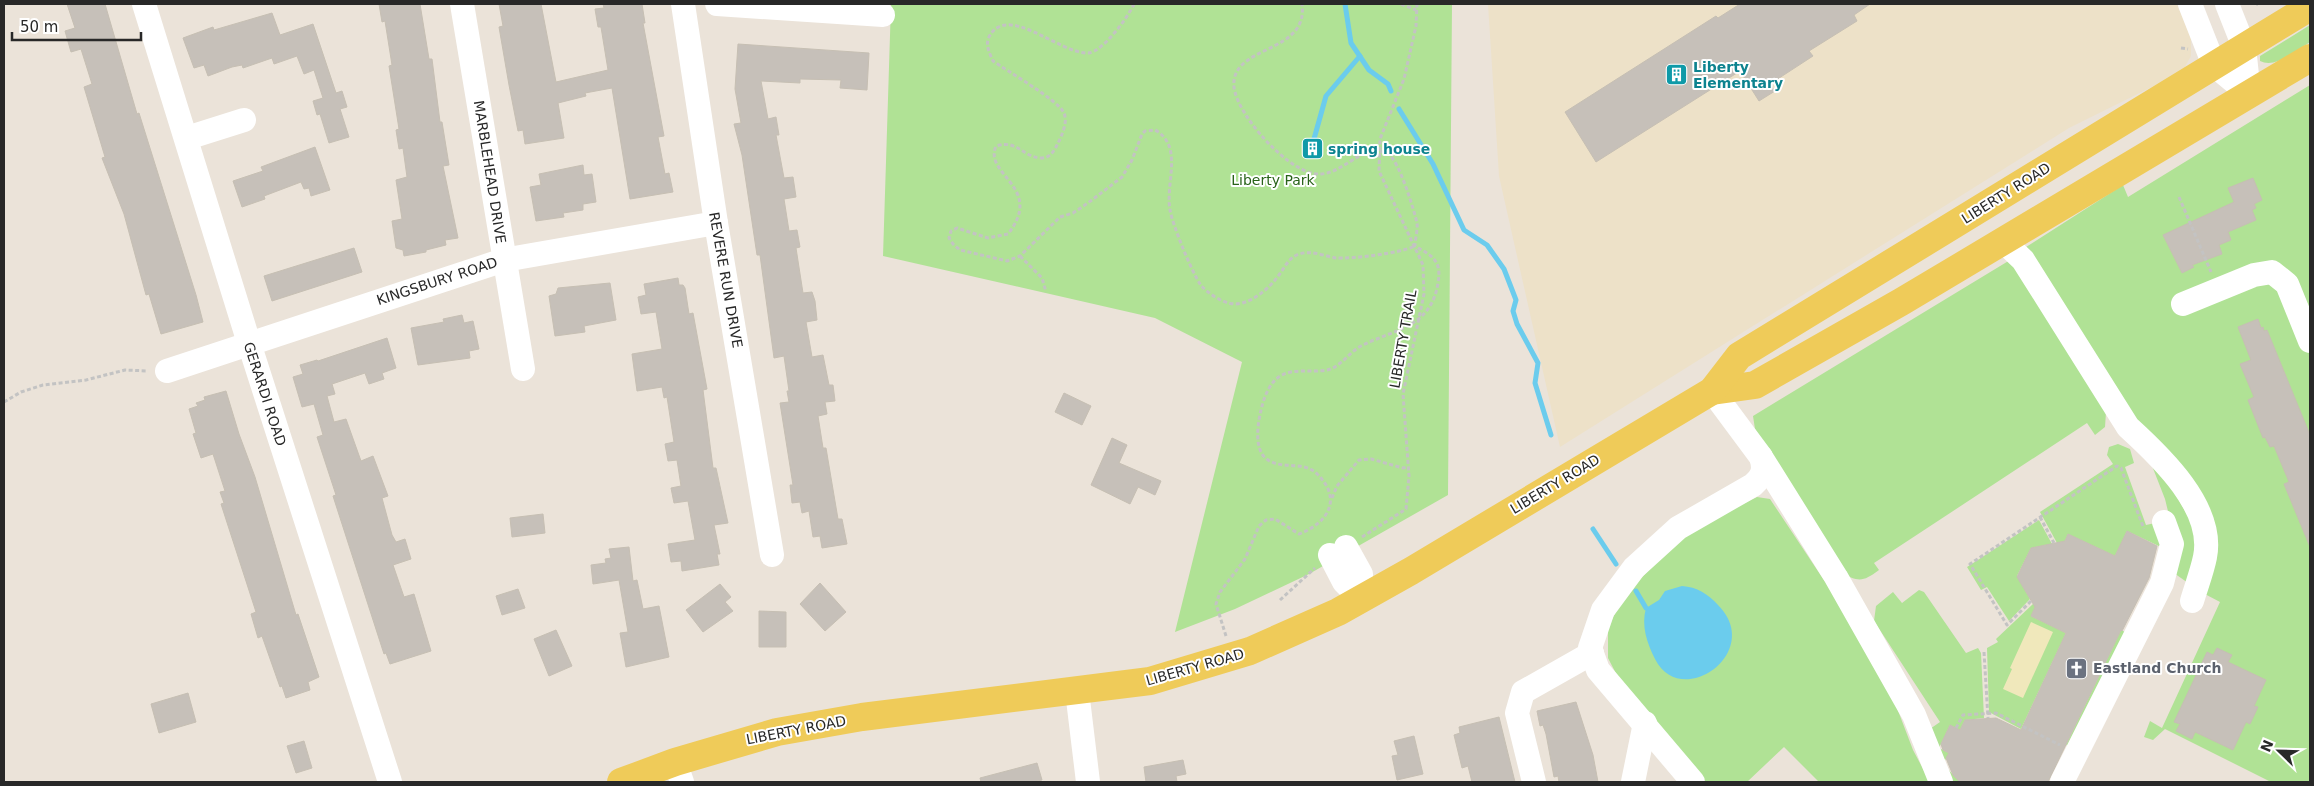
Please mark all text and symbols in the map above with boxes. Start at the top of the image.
scale bar [12,10,141,42]
text: 50 m [20,18,58,36]
place label: Liberty Elementary [1693,59,1783,91]
building icon: Liberty Elementary [1665,63,1689,87]
street label: MARBLEHEAD DRIVE [471,99,509,245]
building icon: spring house [1300,137,1324,161]
place label: spring house [1328,141,1430,157]
street label: LIBERTY ROAD [1959,159,2053,227]
park label: Liberty Park [1231,172,1316,188]
street label: REVERE RUN DRIVE [706,211,746,349]
street label: KINGSBURY ROAD [375,254,499,308]
street label: LIBERTY TRAIL [1386,288,1420,390]
street label: GERARDI ROAD [241,340,289,448]
street label: LIBERTY ROAD [1507,451,1603,517]
street label: LIBERTY ROAD [1144,645,1246,689]
church icon: Eastland Church [2065,656,2089,680]
place label: Eastland Church [2093,660,2222,676]
street label: LIBERTY ROAD [745,712,847,748]
north arrow [2254,726,2304,776]
text: N [2257,737,2277,754]

